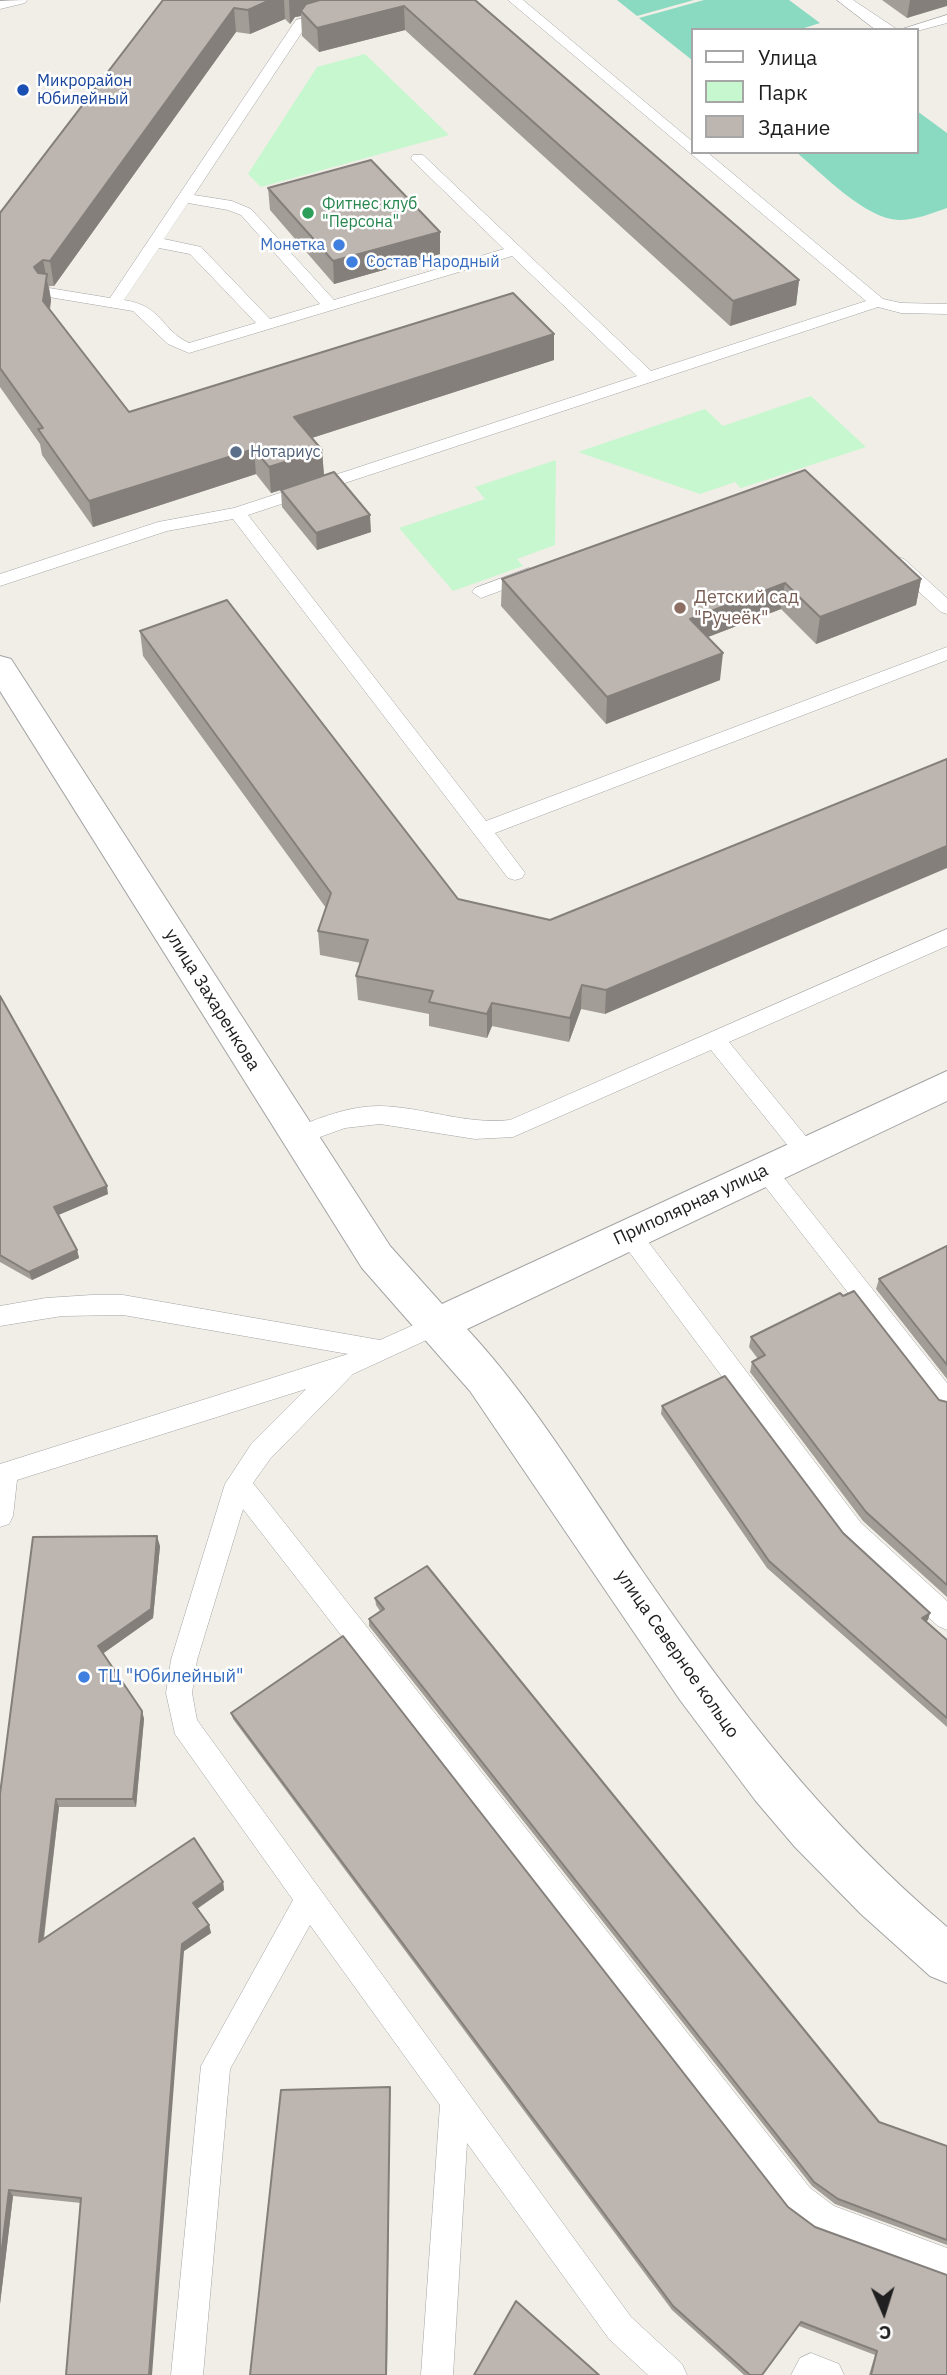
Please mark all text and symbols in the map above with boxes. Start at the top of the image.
legend [692,28,919,154]
text: Улица [758,43,817,71]
place label: Микрорайон Юбилейный [37,71,132,109]
text: Парк [758,78,808,106]
marker: Микрорайон Юбилейный [15,82,31,98]
text: Здание [758,113,830,141]
place label: Фитнес клуб "Персона" [322,194,417,232]
marker: Фитнес клуб "Персона" [300,205,316,221]
place label: Монетка [260,235,325,255]
marker: Монетка [331,237,347,253]
place label: Состав Народный [366,252,500,272]
marker: Состав Народный [344,254,360,270]
place label: Нотариус [250,442,320,462]
marker: Нотариус [228,444,244,460]
place label: Детский сад "Ручеёк" [694,587,799,630]
marker: Детский сад "Ручеёк" [672,600,688,616]
street label: улица Захаренкова [160,925,264,1075]
street label: Приполярная улица [610,1160,772,1250]
street label: улица Северное кольцо [611,1566,743,1742]
place label: ТЦ "Юбилейный" [98,1666,244,1688]
marker: ТЦ "Юбилейный" [76,1669,92,1685]
north arrow [849,2277,919,2347]
text: С [878,2321,892,2345]

